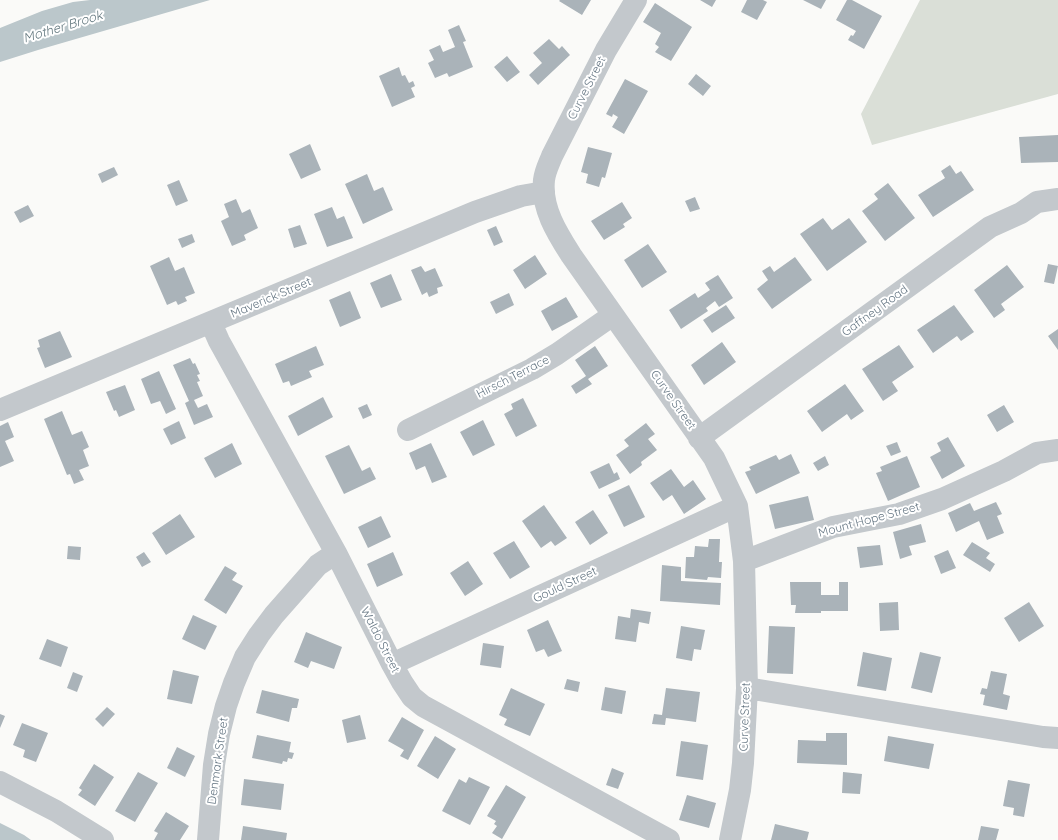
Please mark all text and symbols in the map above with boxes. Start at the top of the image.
water label: Mother Brook [21,8,105,46]
street label: Curve Street [565,54,609,122]
street label: Maverick Street [229,275,313,321]
street label: Gaffney Road [839,282,911,340]
street label: Hirsch Terrace [474,352,552,402]
street label: Curve Street [647,368,699,432]
street label: Mount Hope Street [817,500,921,540]
street label: Gould Street [531,564,599,606]
street label: Waldo Street [357,605,403,675]
street label: Curve Street [737,682,753,752]
street label: Denmark Street [205,717,231,805]

